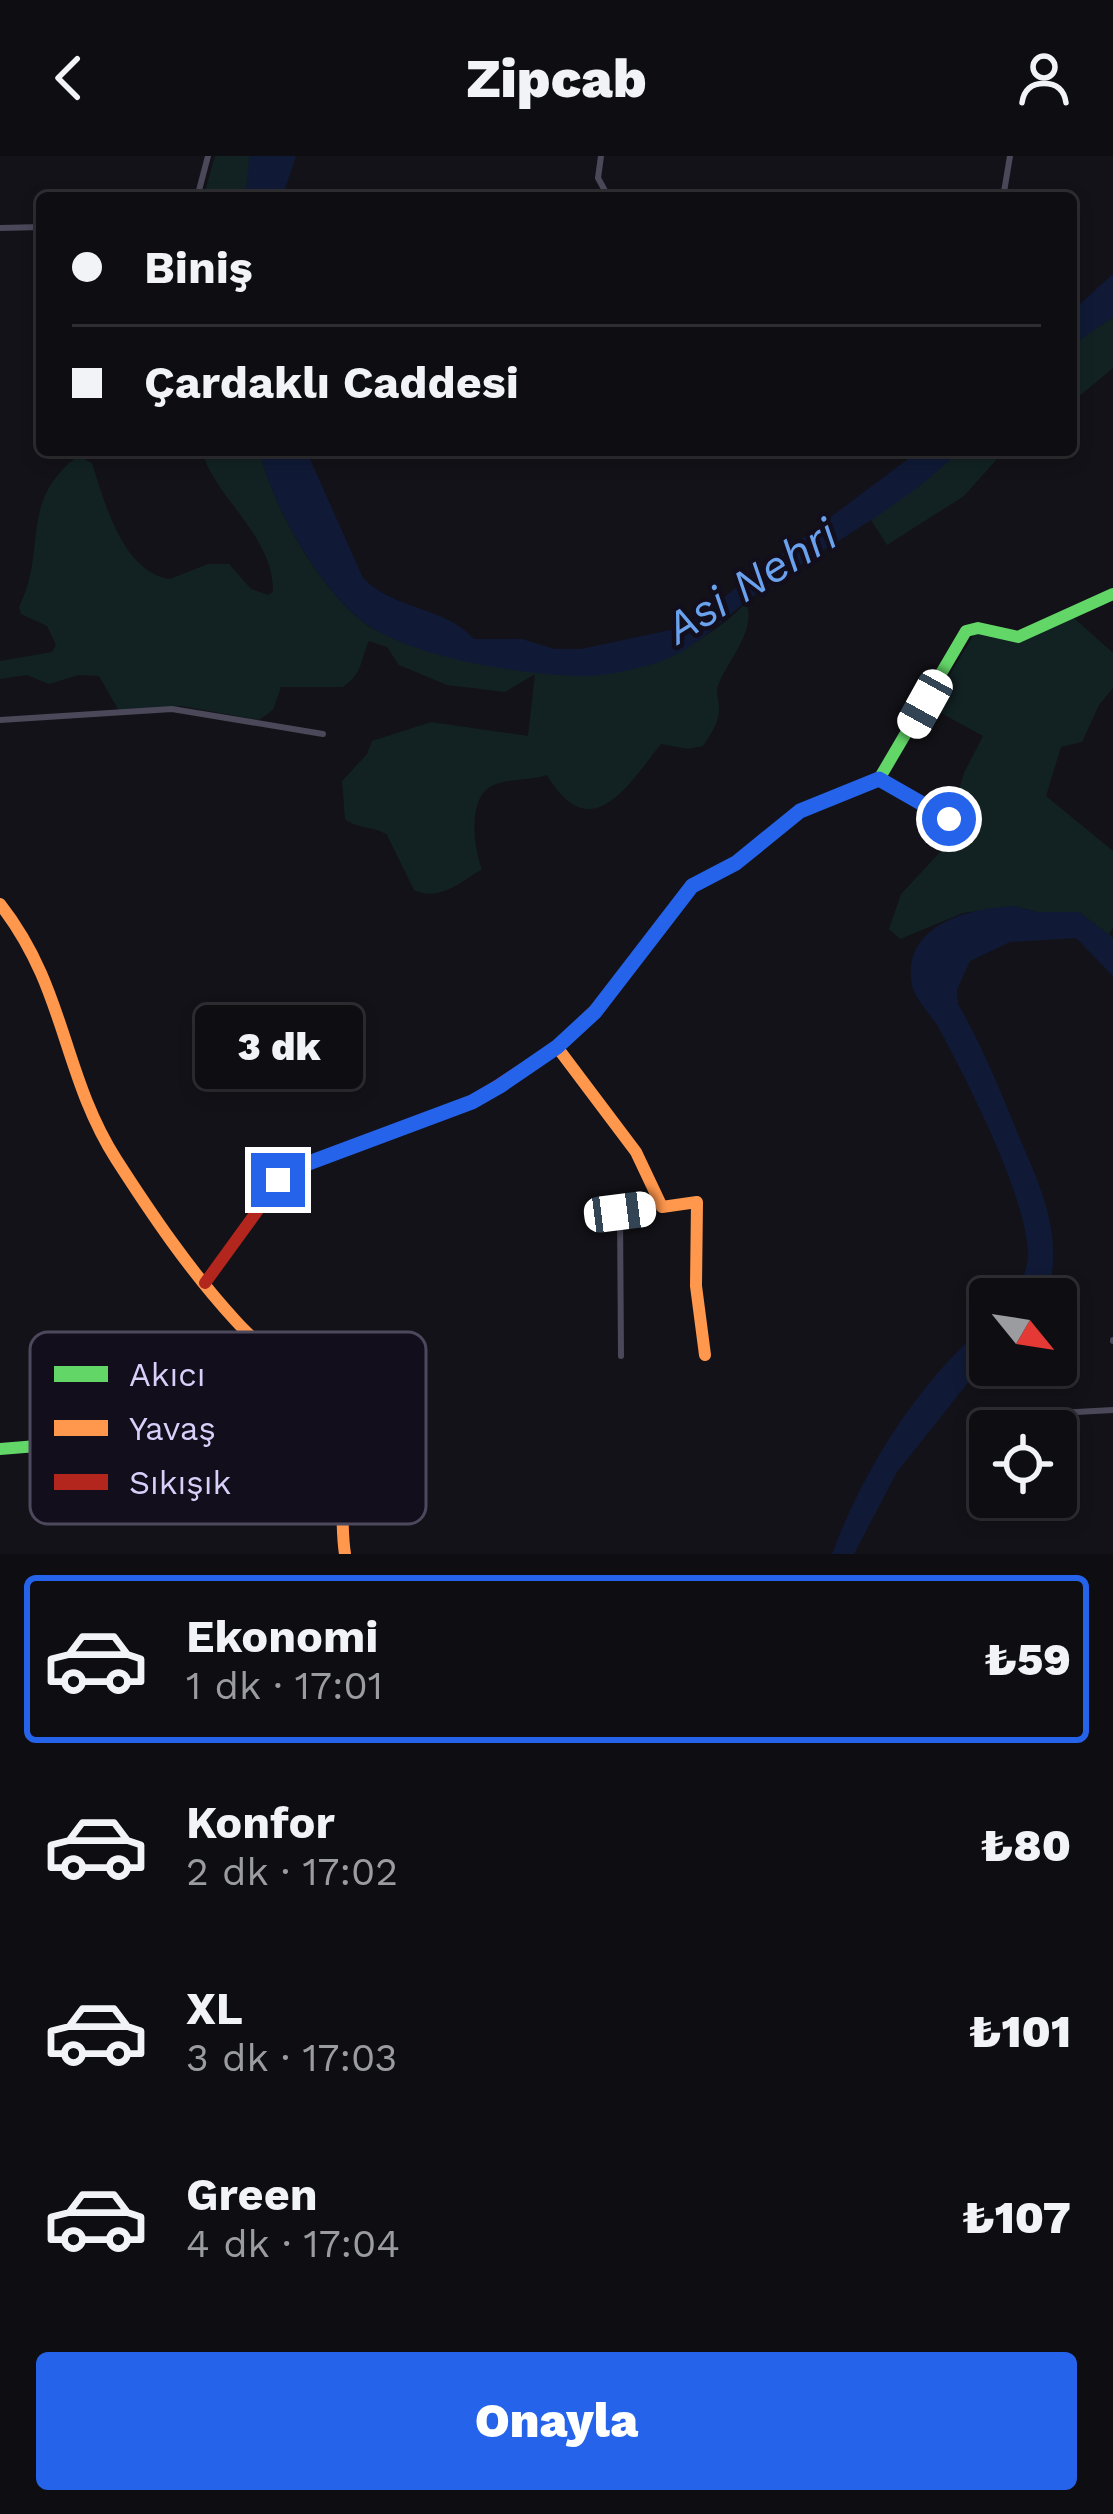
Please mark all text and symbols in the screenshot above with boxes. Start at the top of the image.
icon: back [36,45,102,111]
icon: person [1011,45,1077,111]
text: Zipcab [466,47,647,110]
text: Biniş [144,241,253,294]
text: Çardaklı Caddesi [144,356,519,409]
water label: Asi Nehri [654,507,848,655]
car [892,664,958,744]
route start [922,792,976,846]
callout: 3 dk [194,1006,362,1090]
text: 3 dk [237,1024,321,1069]
route end [251,1153,305,1207]
car [582,1190,658,1234]
north arrow [969,1278,1077,1386]
map controls [969,1278,1077,1518]
legend [30,1332,426,1524]
text: Akıcı [129,1355,206,1394]
text: Yavaş [129,1409,216,1448]
button: locate [969,1410,1077,1518]
text: Sıkışık [129,1463,231,1502]
icon: car [42,1605,150,1713]
text: Ekonomi [186,1610,378,1663]
text: ₺59 [984,1633,1071,1686]
text: 1 dk · 17:01 [186,1663,383,1708]
icon: car [42,1791,150,1899]
text: Konfor [186,1796,335,1849]
text: ₺80 [980,1819,1071,1872]
text: 2 dk · 17:02 [186,1849,398,1894]
icon: car [42,1977,150,2085]
text: XL [186,1982,243,2035]
text: ₺101 [969,2005,1071,2058]
text: 3 dk · 17:03 [186,2035,397,2080]
icon: car [42,2163,150,2271]
text: Green [186,2168,318,2221]
text: ₺107 [962,2191,1071,2244]
text: 4 dk · 17:04 [186,2221,400,2266]
button: Onayla [36,2352,1077,2490]

